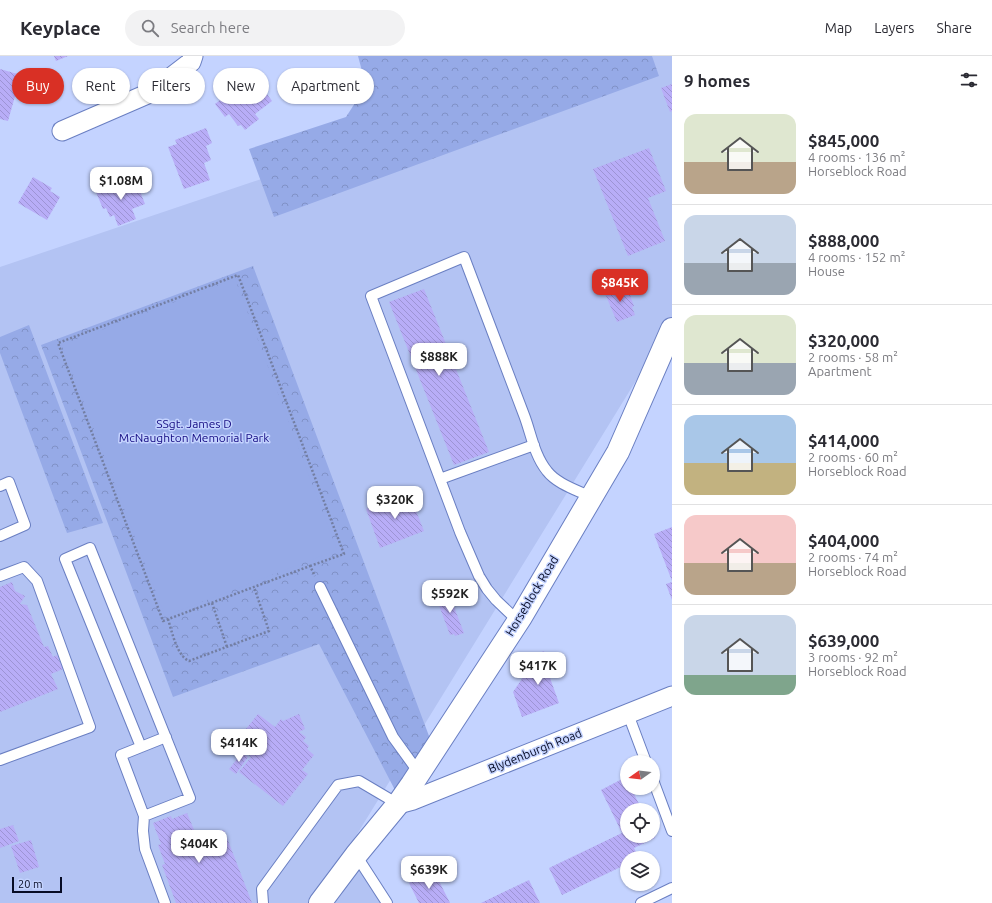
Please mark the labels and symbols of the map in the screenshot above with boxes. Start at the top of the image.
pin: $1.08M [88,167,154,201]
pin: $845K [592,269,648,303]
pin: $888K [411,343,467,377]
park label: SSgt. James D McNaughton Memorial Park [119,417,269,444]
pin: $320K [367,486,423,520]
street label: Horseblock Road [503,553,561,638]
pin: $592K [422,580,478,614]
pin: $417K [510,652,566,686]
street label: Blydenburgh Road [486,726,583,775]
pin: $414K [211,729,267,763]
north arrow [620,755,660,795]
pin: $404K [171,830,227,864]
pin: $639K [401,856,457,890]
scale bar [12,875,62,894]

